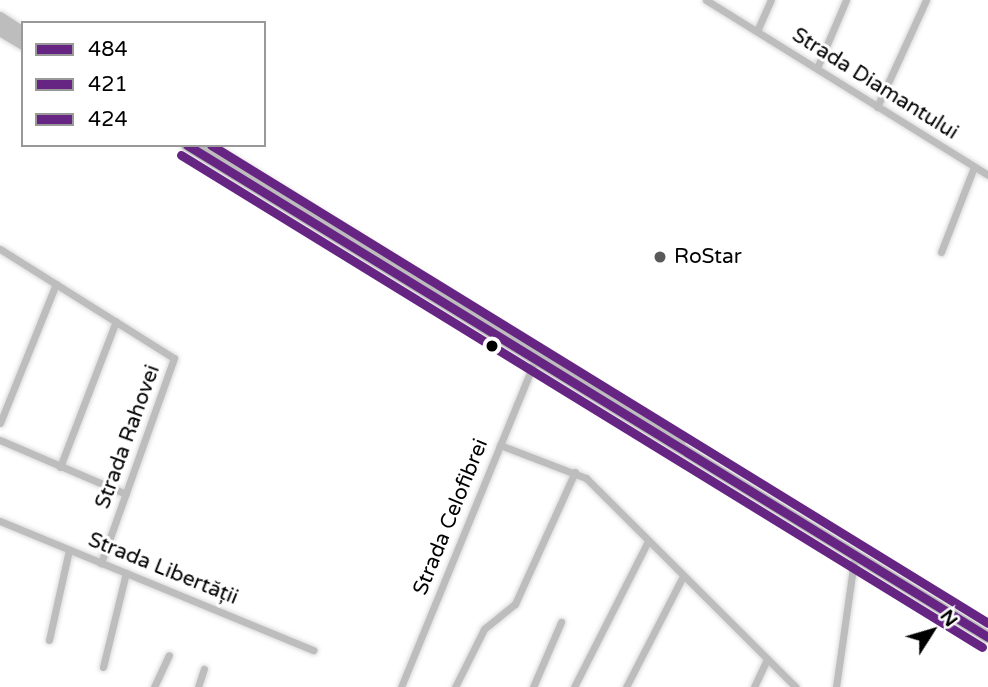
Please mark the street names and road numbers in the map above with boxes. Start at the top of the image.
street label: Strada Diamantului [787,23,963,145]
street label: Strada Rahovei [90,362,166,512]
street label: Strada Celofibrei [408,435,494,599]
street label: Strada Libertății [84,527,242,611]

